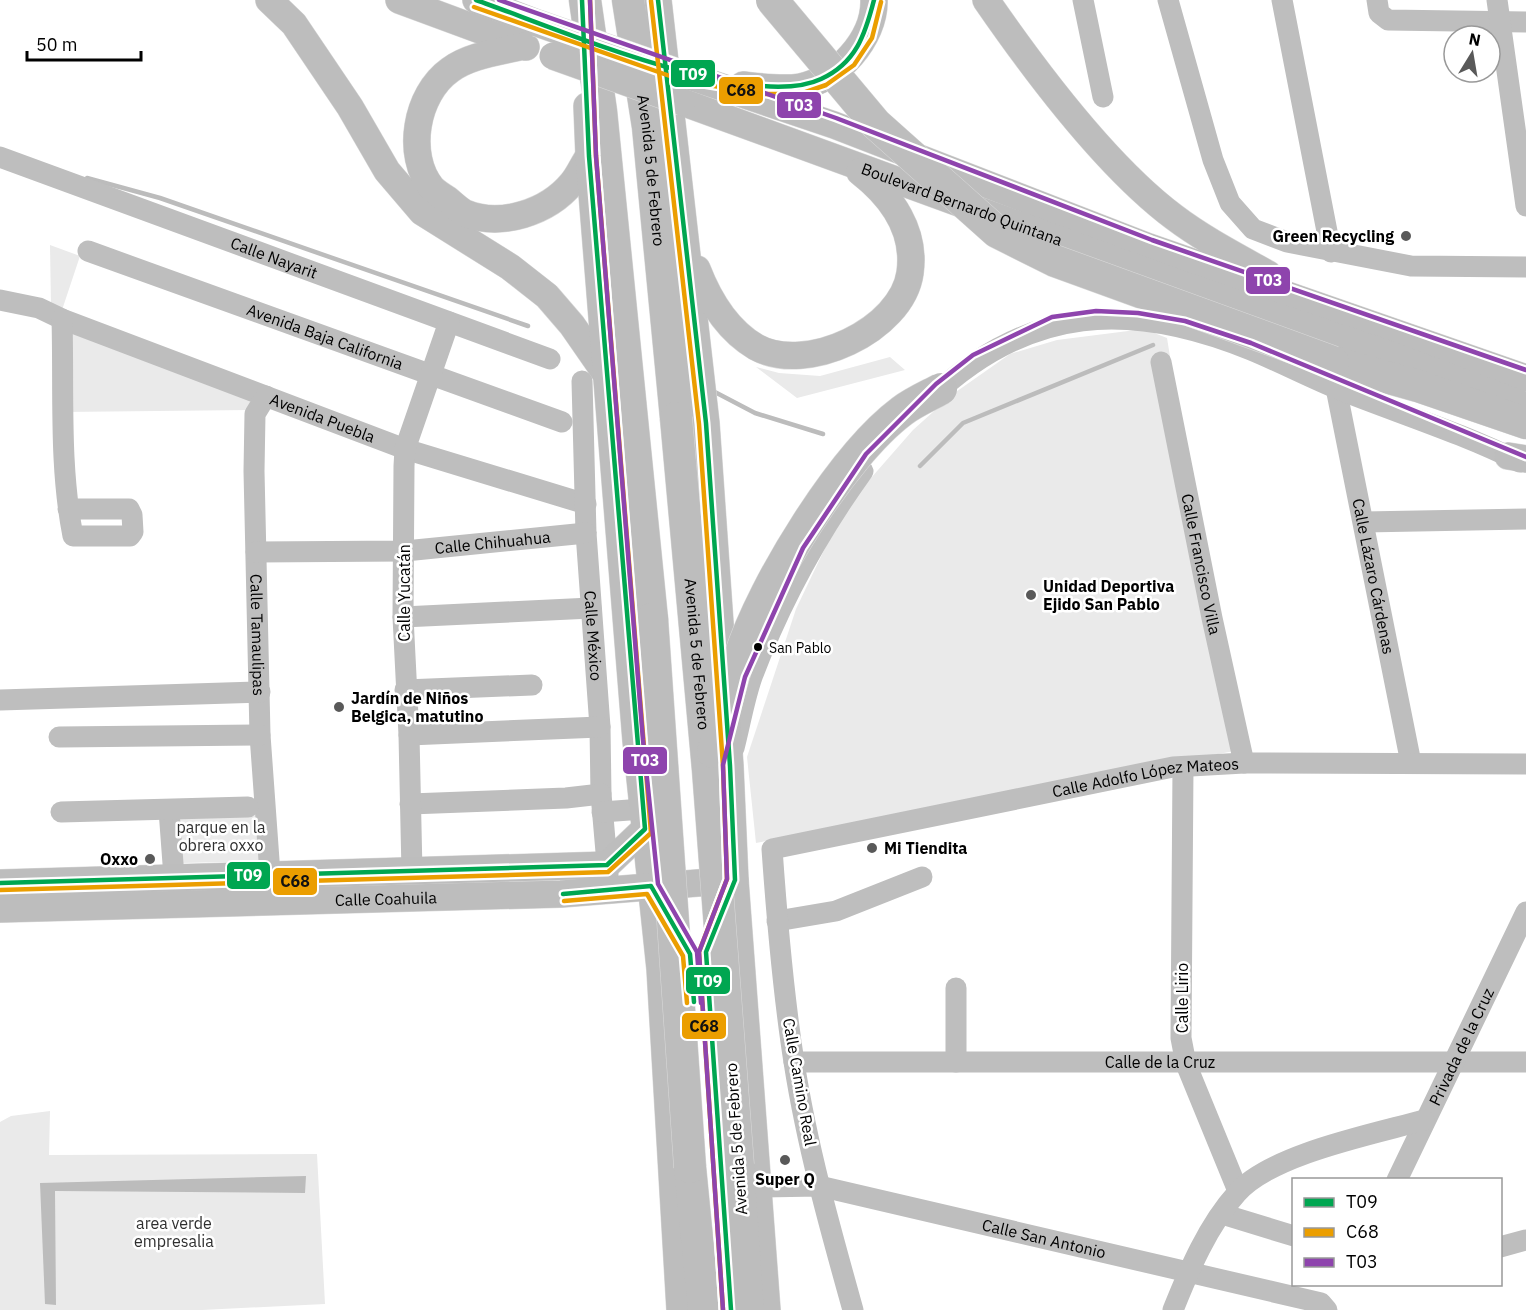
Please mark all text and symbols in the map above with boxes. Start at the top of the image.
scale bar [27,24,141,62]
north arrow [1442,24,1502,84]
text: N [1467,28,1482,50]
text: 50 m [36,33,78,56]
line badge: T09 [670,59,716,88]
text: T09 [679,64,707,84]
line badge: C68 [718,76,764,105]
text: C68 [726,80,756,100]
line badge: T03 [776,91,822,119]
street label: Avenida 5 de Febrero [633,93,669,247]
text: T03 [785,95,813,115]
street label: Boulevard Bernardo Quintana [859,158,1066,250]
place label: Green Recycling [1273,226,1394,246]
marker: Green Recycling [1399,229,1413,243]
street label: Calle Nayarit [228,233,320,283]
line badge: T03 [1245,266,1291,295]
text: T03 [1254,270,1282,290]
street label: Avenida Baja California [244,299,406,374]
street label: Avenida Puebla [267,389,378,447]
street label: Calle Francisco Villa [1177,492,1225,637]
street label: Calle Lázaro Cárdenas [1348,497,1399,656]
street label: Calle Chihuahua [434,527,552,558]
street label: Calle Yucatán [394,544,414,642]
street label: Calle Tamaulipas [246,574,269,696]
place label: Unidad Deportiva Ejido San Pablo [1043,576,1174,614]
street label: Avenida 5 de Febrero [681,577,714,731]
marker: Unidad Deportiva Ejido San Pablo [1024,588,1038,602]
street label: Calle México [580,590,607,681]
place label: San Pablo [769,639,832,657]
marker: San Pablo [752,641,764,653]
place label: Jardín de Niños Belgica, matutino [351,688,483,726]
marker: Jardín de Niños Belgica, matutino [332,700,346,714]
line badge: T03 [622,746,668,775]
text: T03 [631,750,659,770]
street label: Calle Adolfo López Mateos [1050,753,1239,801]
park label: parque en la obrera oxxo [176,817,266,855]
place label: Mi Tiendita [884,838,967,858]
marker: Mi Tiendita [865,841,879,855]
place label: Oxxo [100,849,138,869]
marker: Oxxo [143,852,157,866]
line badge: T09 [226,861,271,890]
text: T09 [234,865,262,885]
line badge: C68 [272,867,318,896]
text: C68 [280,871,310,891]
street label: Calle Coahuila [334,887,438,910]
street label: Calle Lirio [1172,963,1192,1033]
line badge: T09 [685,966,731,995]
text: T09 [694,971,722,991]
street label: Privada de la Cruz [1424,985,1498,1109]
line badge: C68 [681,1012,727,1040]
text: C68 [689,1016,719,1036]
street label: Calle Camino Real [779,1016,821,1148]
street label: Calle de la Cruz [1105,1052,1215,1072]
street label: Avenida 5 de Febrero [721,1062,751,1216]
marker: Super Q [778,1153,792,1167]
place label: Super Q [755,1169,815,1189]
legend [1292,1178,1502,1286]
text: T09 [1346,1190,1378,1213]
park label: area verde empresalia [134,1213,214,1251]
street label: Calle San Antonio [980,1214,1108,1263]
text: C68 [1346,1220,1379,1243]
text: T03 [1346,1250,1378,1273]

